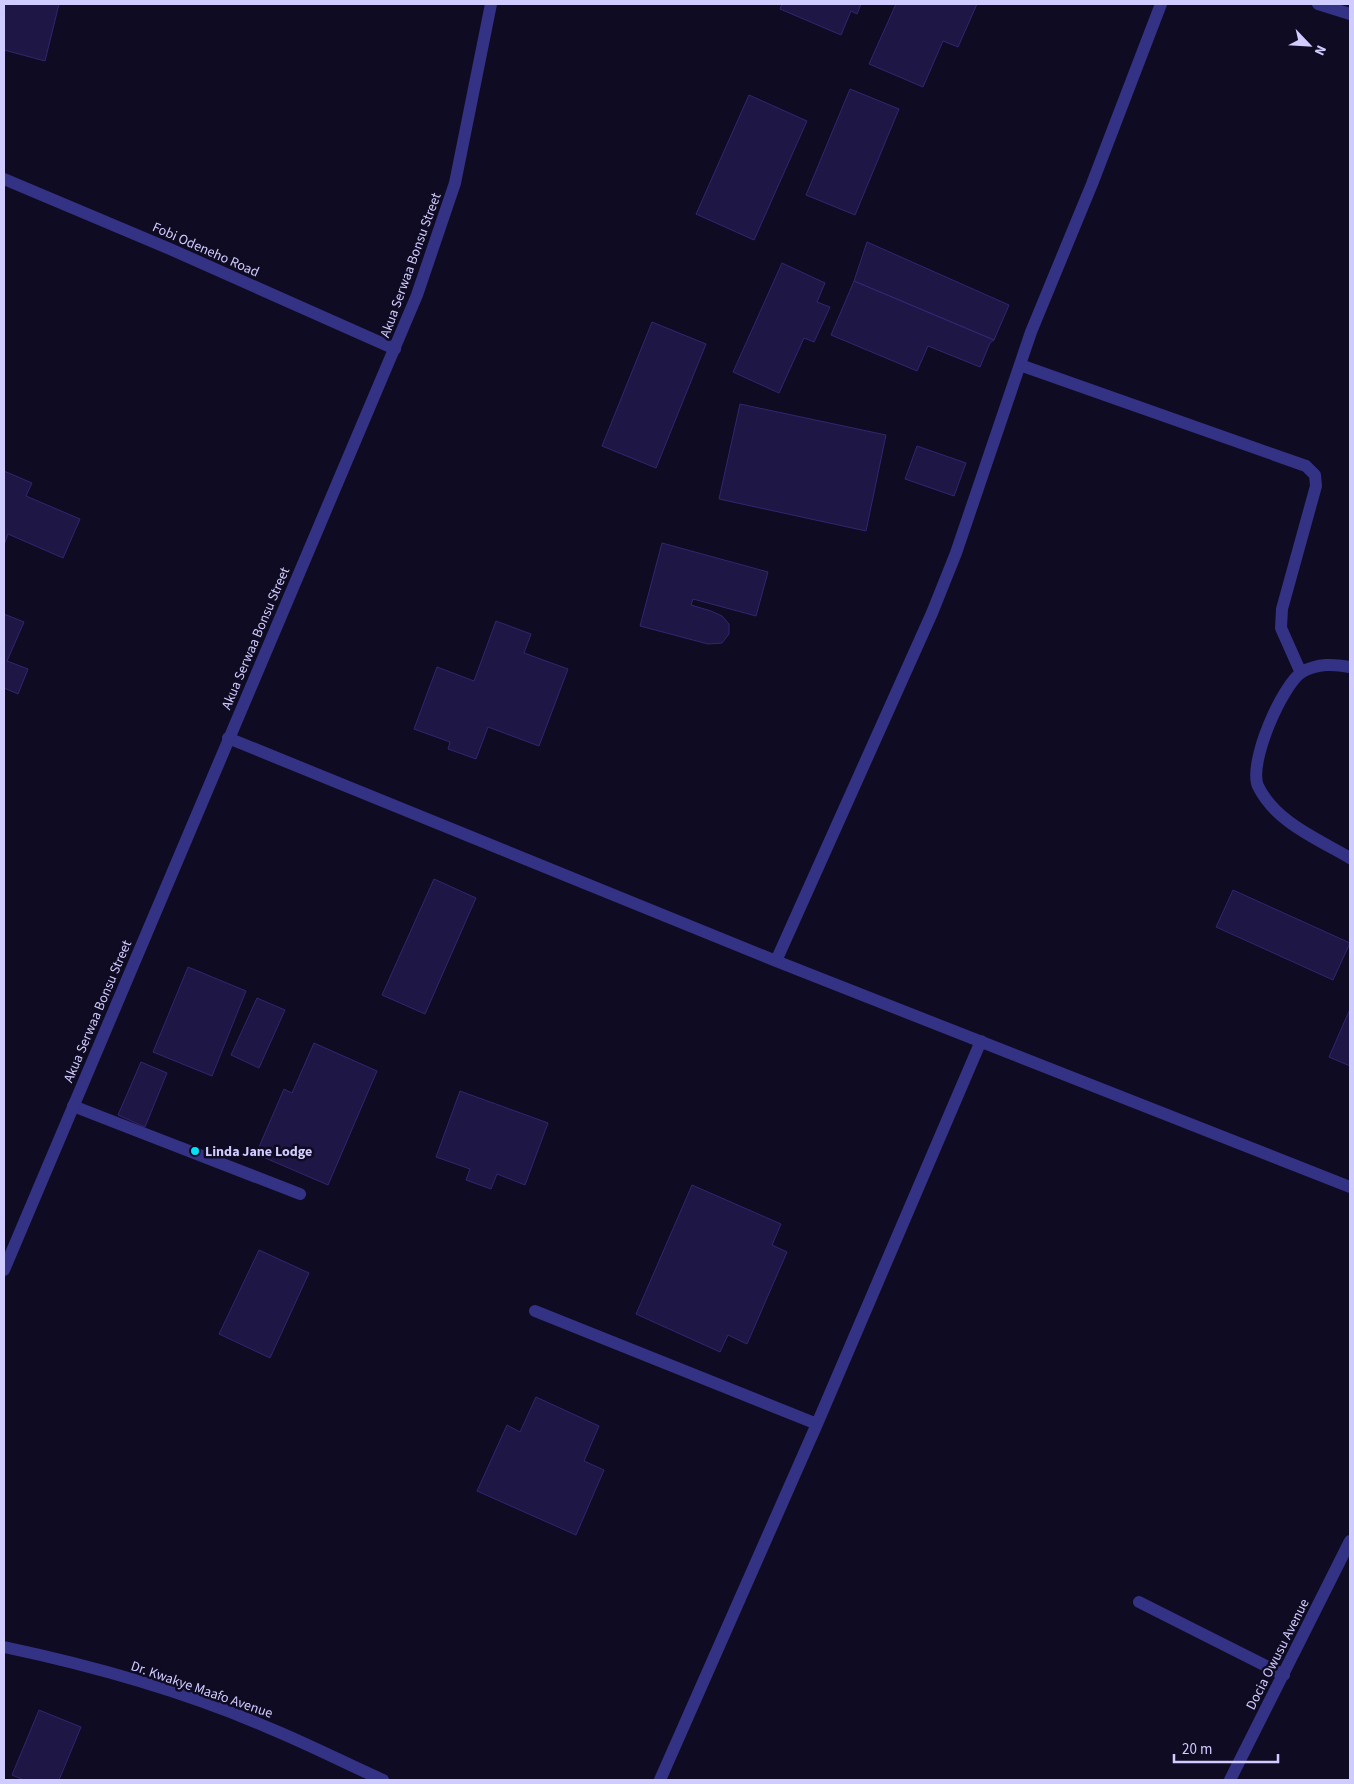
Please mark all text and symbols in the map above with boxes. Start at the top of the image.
north arrow [1284,20,1334,70]
text: N [1309,42,1331,59]
street label: Akua Serwaa Bonsu Street [375,190,447,341]
street label: Fobi Odeneho Road [149,217,262,282]
street label: Akua Serwaa Bonsu Street [217,564,295,713]
street label: Akua Serwaa Bonsu Street [59,937,137,1086]
place label: Linda Jane Lodge [205,1142,312,1162]
marker: Linda Jane Lodge [189,1145,201,1157]
street label: Docia Owusu Avenue [1241,1595,1315,1713]
street label: Dr. Kwakye Maafo Avenue [128,1656,275,1724]
scale bar [1174,1732,1278,1764]
text: 20 m [1182,1739,1212,1760]

